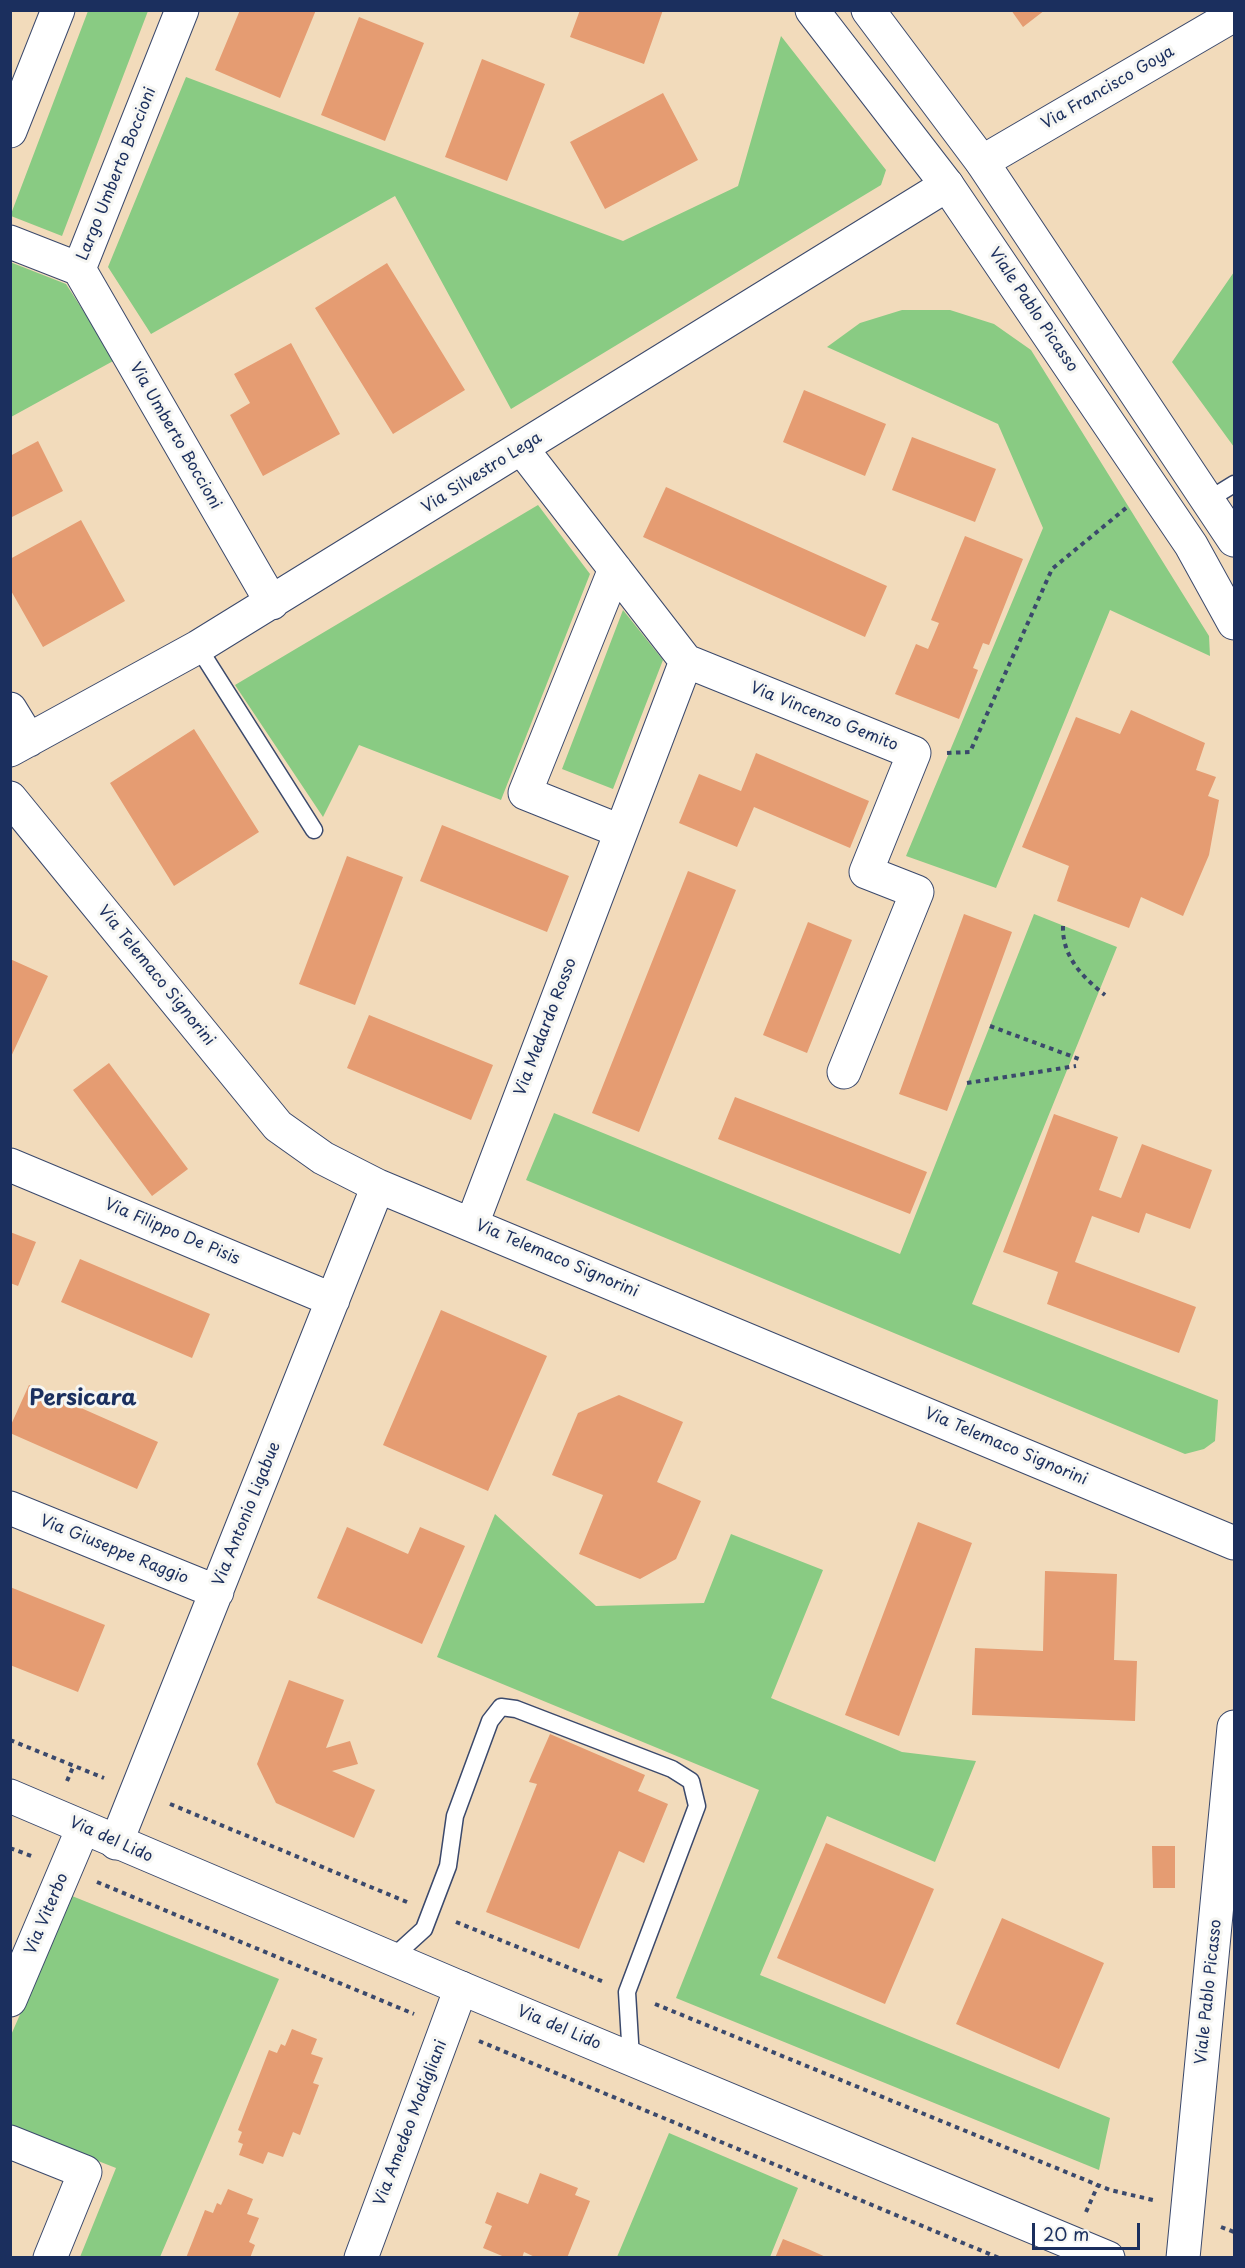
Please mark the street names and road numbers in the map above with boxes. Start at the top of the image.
street label: Via Francisco Goya [1038,42,1178,134]
street label: Largo Umberto Boccioni [73,84,161,264]
street label: Viale Pablo Picasso [984,244,1082,376]
street label: Via Umberto Boccioni [125,359,225,513]
street label: Via Silvestro Lega [419,428,545,518]
street label: Via Vincenzo Gemito [747,679,901,755]
street label: Via Telemaco Signorini [94,902,218,1050]
street label: Via Medardo Rosso [511,955,581,1099]
street label: Via Filippo De Pisis [102,1195,242,1269]
street label: Via Telemaco Signorini [473,1216,641,1302]
street label: Via Telemaco Signorini [922,1404,1090,1490]
street label: Via Antonio Ligabue [209,1439,285,1589]
street label: Via Giuseppe Raggio [37,1511,191,1589]
street label: Via del Lido [66,1813,156,1867]
street label: Via Viterbo [21,1870,73,1958]
street label: Viale Pablo Picasso [1192,1918,1226,2066]
street label: Via del Lido [514,2002,604,2054]
street label: Via Amedeo Modigliani [371,2037,451,2209]

